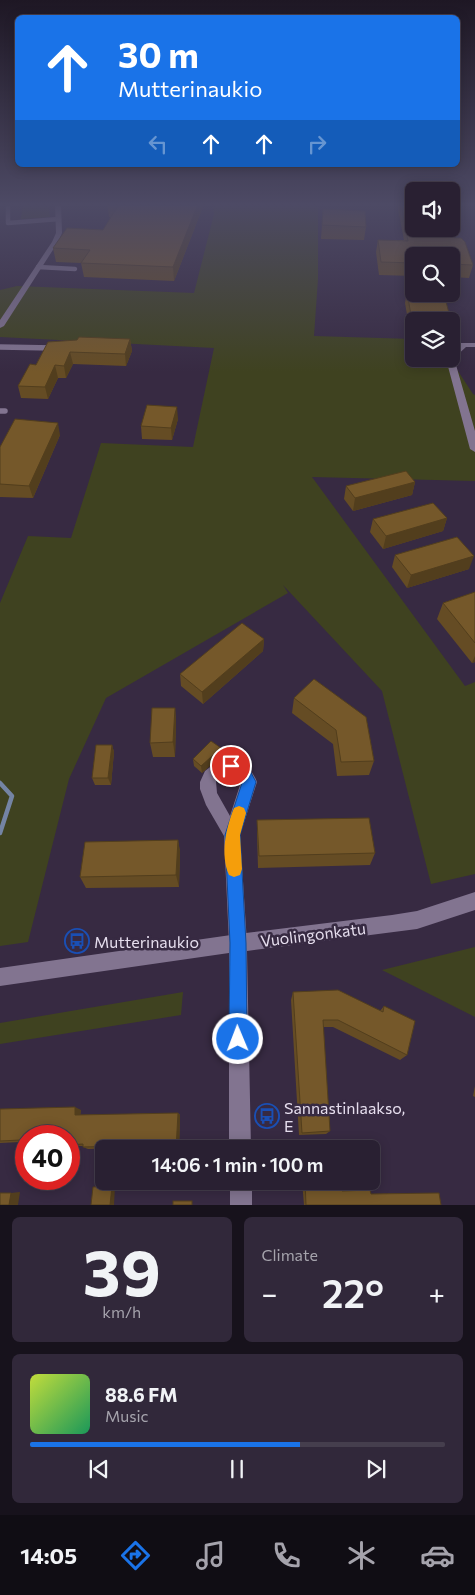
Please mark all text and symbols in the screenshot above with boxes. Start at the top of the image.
text: 30 m [118,32,199,75]
icon: ahead [35,35,100,100]
text: Mutterinaukio [118,75,262,102]
icon: left [144,130,172,158]
icon: ahead [197,130,225,158]
icon: ahead [250,130,278,158]
icon: right [303,130,331,158]
map controls [405,182,460,367]
button: sound [405,182,460,237]
button: search [405,247,460,302]
button: layers [405,312,460,367]
pin [210,745,252,787]
icon: arrive [217,752,245,780]
street label: Vuolingonkatu [259,918,367,950]
bus stop icon: Mutterinaukio [64,928,90,954]
place label: Mutterinaukio [94,932,199,951]
position arrow [211,1012,263,1064]
place label: Sannastinlaakso, E [284,1098,405,1135]
bus stop icon: Sannastinlaakso, E [254,1103,280,1129]
speed limit sign: 40 [15,1125,80,1190]
text: 14:06 · 1 min · 100 m [152,1153,323,1176]
text: 39 [83,1230,161,1309]
text: Climate [262,1245,318,1264]
text: 22° [322,1269,384,1316]
text: − [262,1276,277,1310]
text: + [429,1276,445,1310]
text: km/h [102,1302,141,1321]
text: 88.6 FM [105,1383,178,1406]
text: Music [105,1406,149,1425]
icon: previous [85,1455,113,1483]
icon: pause [223,1455,251,1483]
icon: next [362,1455,390,1483]
icon: directions [118,1538,153,1573]
icon: music [193,1538,228,1573]
icon: phone [269,1538,304,1573]
icon: climate [344,1538,379,1573]
icon: car [420,1538,455,1573]
text: 14:05 [20,1542,77,1569]

